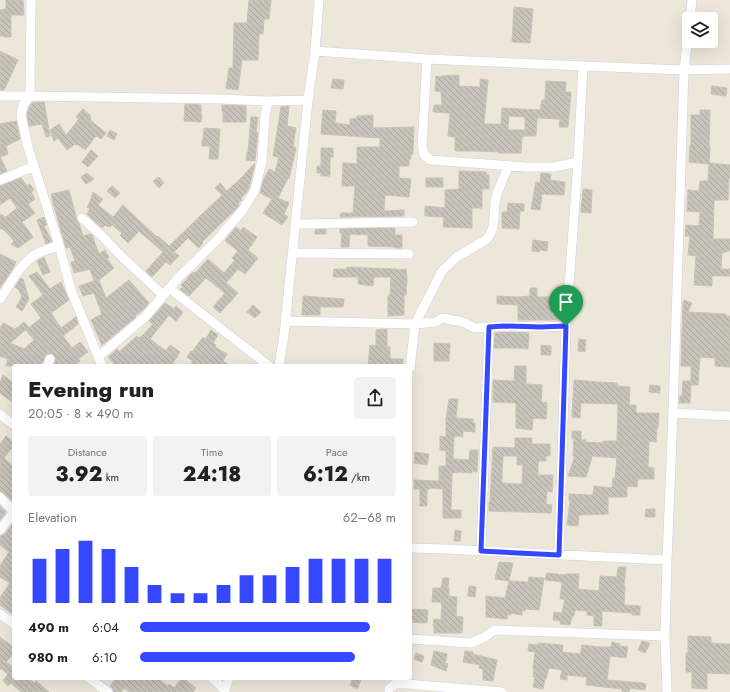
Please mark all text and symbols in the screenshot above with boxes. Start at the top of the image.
map controls [682,12,718,48]
button: layers [682,12,718,48]
pin [549,285,583,326]
icon: arrive [555,291,577,313]
text: Evening run [28,373,154,405]
button: share [354,377,396,419]
text: 20:05 · 8 × 490 m [28,404,133,423]
text: Distance [68,444,107,460]
text: Time [201,444,223,460]
text: Pace [326,444,348,460]
text: 3.92 [56,460,102,489]
text: 24:18 [183,460,241,489]
text: 6:12 [303,460,348,489]
text: km [102,469,119,485]
text: /km [348,469,370,485]
text: Elevation [28,508,77,527]
text: 62–68 m [343,508,396,527]
text: 490 m [28,618,69,637]
text: 6:04 [92,618,119,637]
text: 980 m [28,648,68,667]
text: 6:10 [92,648,117,667]

